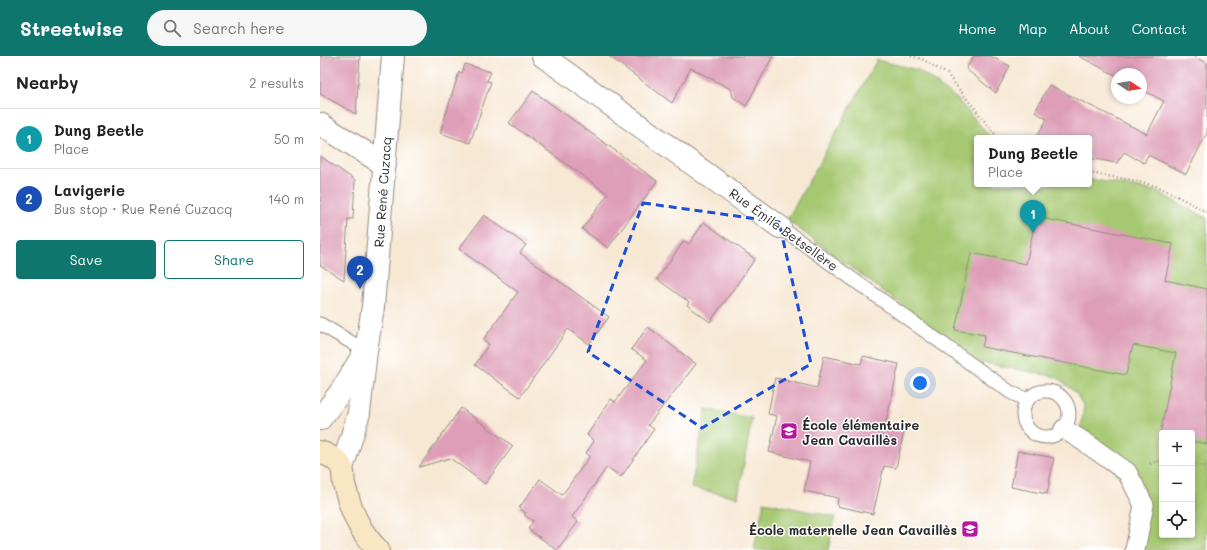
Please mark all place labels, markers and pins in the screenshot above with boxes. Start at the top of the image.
pin: 1 [1020,200,1046,233]
pin: 2 [347,256,373,289]
place label: École élémentaire Jean Cavaillès [802,416,919,448]
school or university icon: École élémentaire Jean Cavaillès [779,421,799,441]
school or university icon: École maternelle Jean Cavaillès [960,519,980,539]
place label: École maternelle Jean Cavaillès [749,521,957,538]

